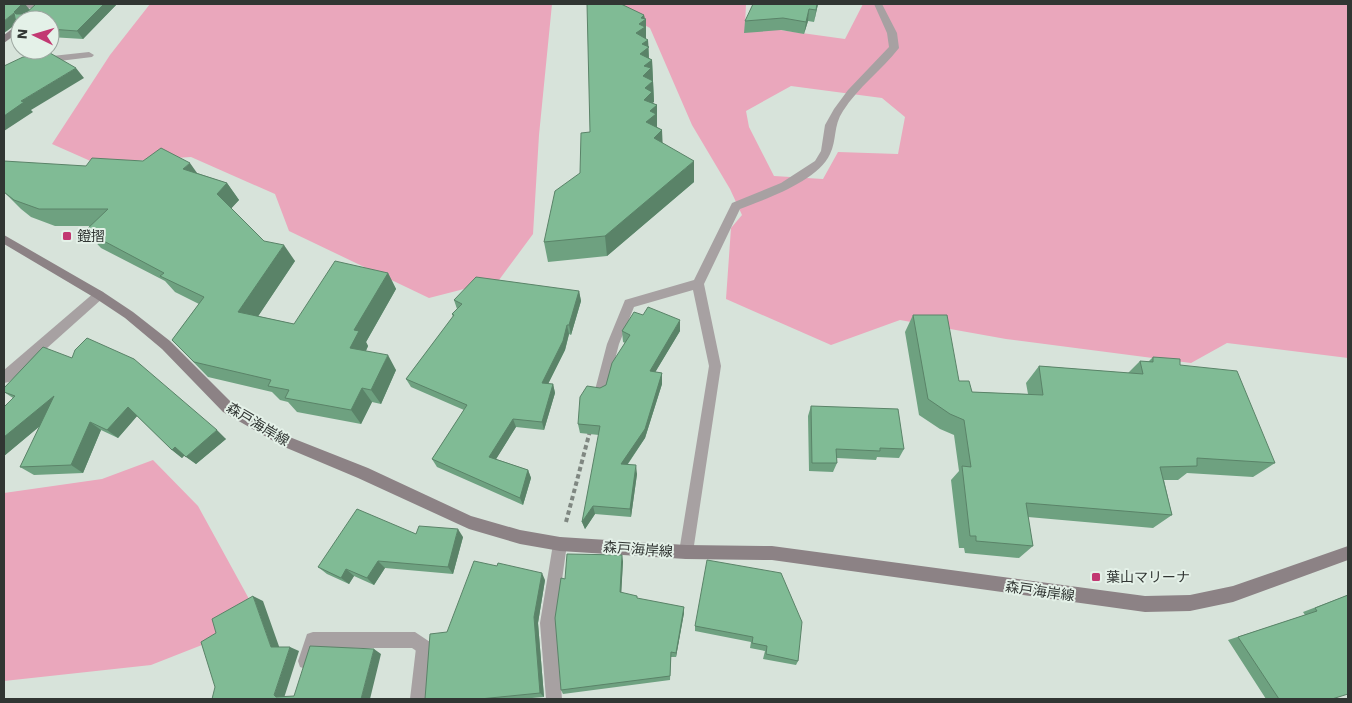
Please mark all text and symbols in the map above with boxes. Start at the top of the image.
north arrow [10,10,60,60]
text: N [14,28,30,40]
place label: 鐙摺 [77,228,105,244]
marker: 鐙摺 [61,230,73,242]
street label: 森戸海岸線 [224,399,292,449]
street label: 森戸海岸線 [603,539,673,559]
place label: 葉山マリーナ [1106,569,1190,585]
marker: 葉山マリーナ [1090,571,1102,583]
street label: 森戸海岸線 [1004,578,1076,604]

